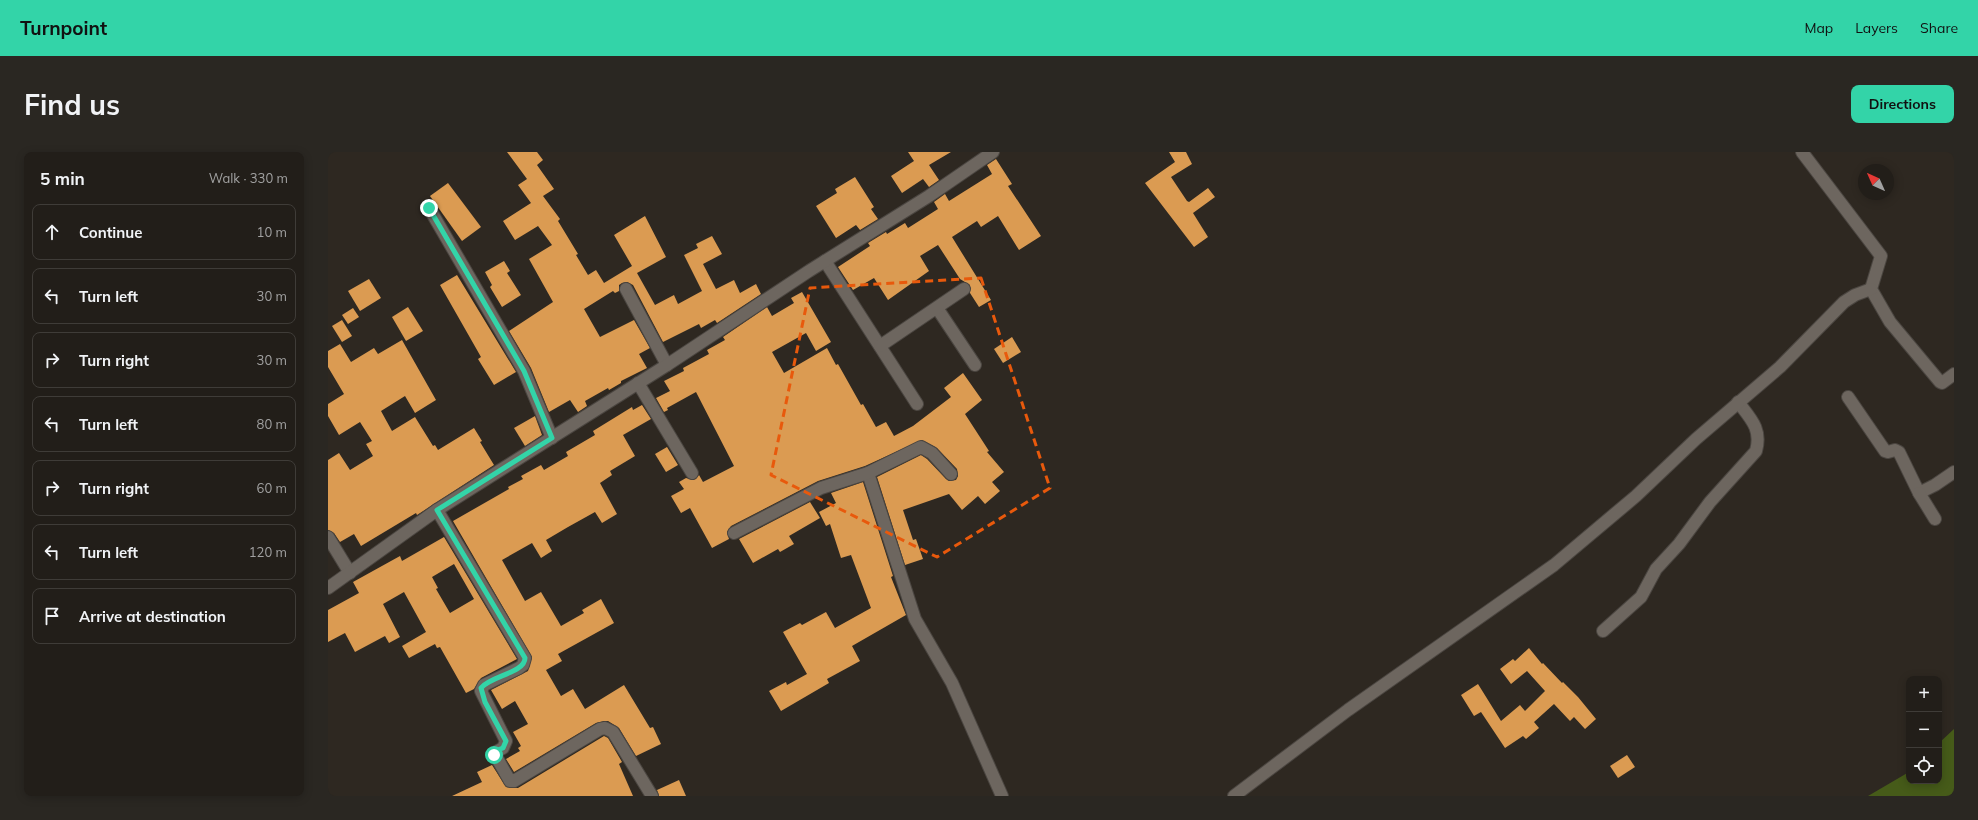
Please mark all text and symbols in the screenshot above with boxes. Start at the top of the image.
text: Turnpoint [20,16,107,40]
text: Map [1804,19,1833,37]
text: Layers [1855,19,1898,37]
text: Share [1920,19,1958,37]
button: Directions [1851,85,1954,123]
text: Find us [24,87,120,122]
north arrow [1858,164,1894,200]
text: 5 min [40,168,85,189]
text: Walk · 330 m [209,170,288,186]
route end [420,199,438,217]
icon: ahead [41,221,63,243]
text: Continue [79,223,142,242]
text: 10 m [257,224,287,240]
icon: left [41,285,63,307]
text: Turn left [79,287,138,306]
text: 30 m [257,288,287,304]
icon: right [41,349,63,371]
text: Turn right [79,351,149,370]
text: 30 m [257,352,287,368]
icon: left [41,413,63,435]
text: Turn left [79,415,138,434]
text: 80 m [257,416,287,432]
icon: right [41,477,63,499]
text: Turn right [79,479,149,498]
text: 60 m [257,480,287,496]
icon: left [41,541,63,563]
text: Turn left [79,543,138,562]
text: 120 m [249,544,287,560]
icon: arrive [41,605,63,627]
text: Arrive at destination [79,607,226,626]
map controls [1906,676,1942,784]
button: + [1906,676,1942,712]
button: − [1906,712,1942,748]
route start [485,746,503,764]
button: locate [1906,748,1942,784]

